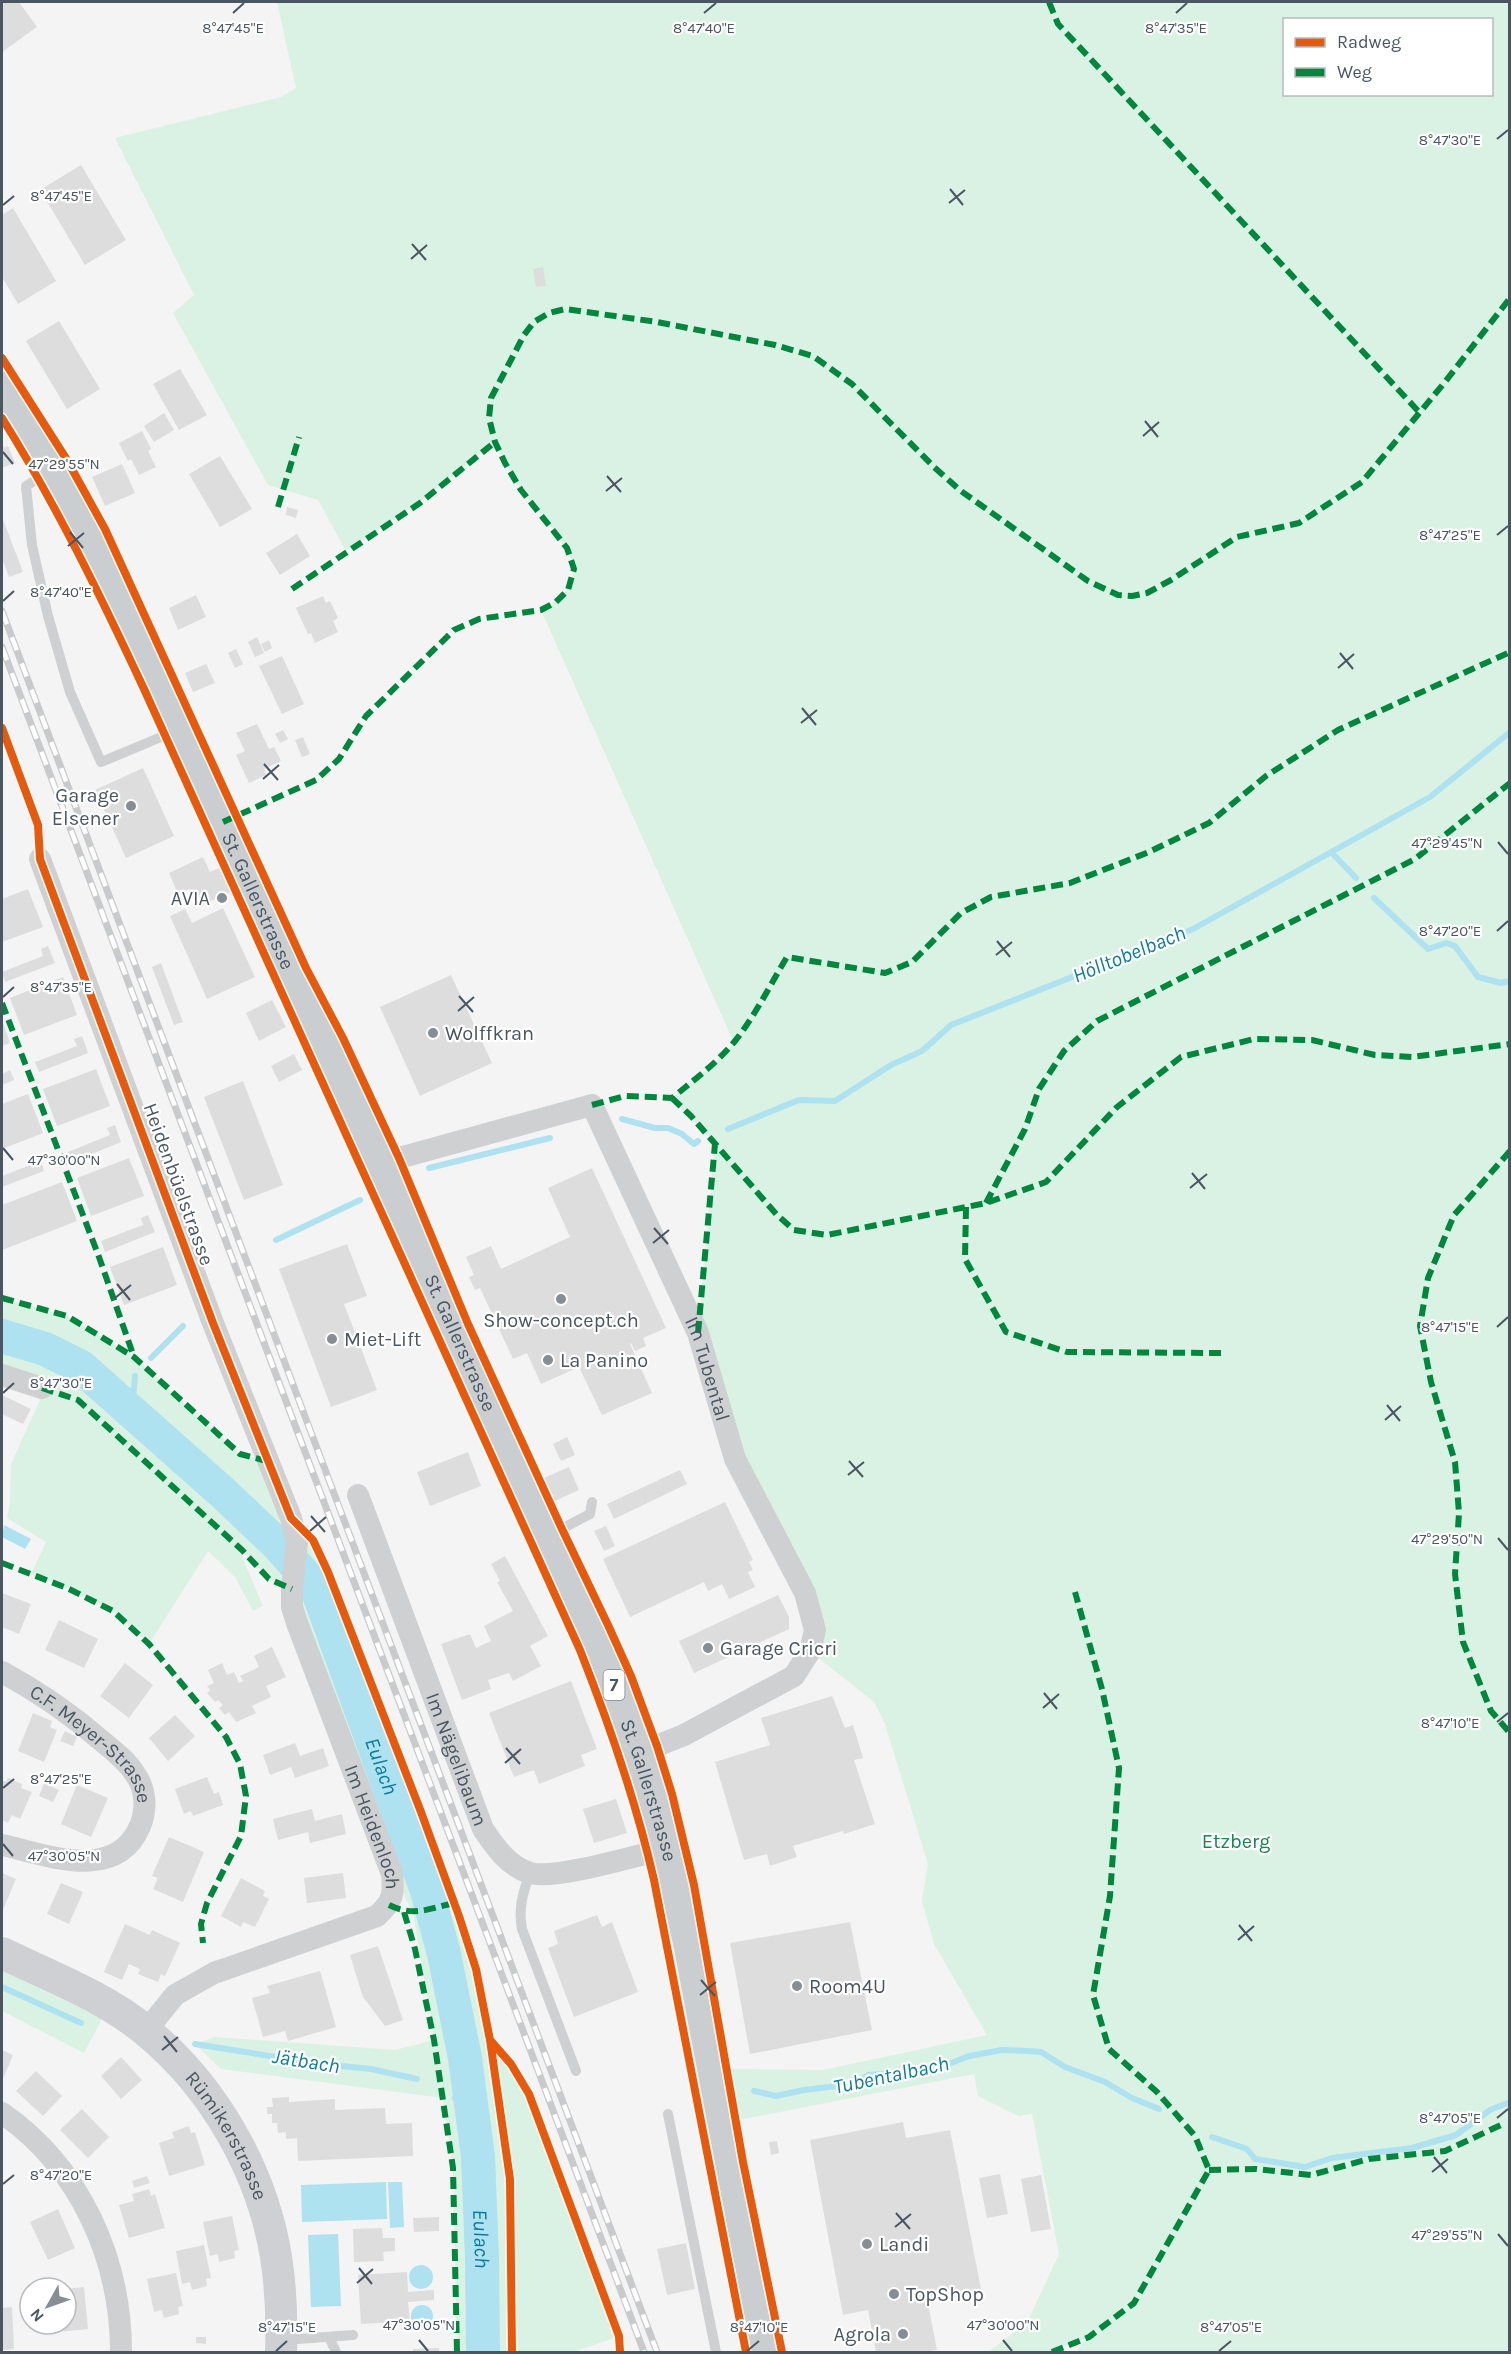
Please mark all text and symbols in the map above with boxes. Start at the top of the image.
legend [1283,18,1493,96]
text: 8°47'45"E [202,19,264,37]
text: 8°47'40"E [673,19,735,37]
text: 8°47'35"E [1145,19,1207,37]
text: Radweg [1337,31,1401,53]
text: Weg [1337,61,1372,83]
text: 8°47'30"E [1419,131,1481,149]
text: 8°47'45"E [30,187,92,205]
text: 47°29'55"N [28,455,100,473]
text: 8°47'25"E [1419,526,1481,544]
text: 8°47'40"E [30,583,92,601]
place label: Garage Elsener [52,784,120,830]
marker: Garage Elsener [124,799,138,813]
street label: St. Gallerstrasse [217,829,299,973]
text: 47°29'45"N [1411,834,1483,852]
place label: AVIA [171,887,210,910]
marker: AVIA [215,891,229,905]
water label: Hölltobelbach [1069,920,1189,988]
text: 8°47'20"E [1419,922,1481,940]
text: 8°47'35"E [30,978,92,996]
place label: Wolffkran [445,1022,534,1045]
marker: Wolffkran [426,1026,440,1040]
street label: Heidenbüelstrasse [138,1100,219,1269]
text: 47°30'00"N [28,1151,100,1169]
street label: St. Gallerstrasse [419,1271,501,1415]
marker: Show-concept.ch [554,1292,568,1306]
place label: Show-concept.ch [483,1309,639,1332]
street label: Im Tubental [680,1313,734,1424]
text: 8°47'15"E [1421,1318,1479,1336]
place label: Miet-Lift [344,1328,422,1351]
marker: Miet-Lift [325,1332,339,1346]
place label: La Panino [560,1349,648,1372]
marker: La Panino [541,1353,555,1367]
text: 8°47'30"E [30,1374,92,1392]
text: 47°29'50"N [1411,1530,1483,1548]
place label: Garage Cricri [720,1637,837,1660]
marker: Garage Cricri [701,1641,715,1655]
road number: 7 [604,1670,624,1700]
street label: C.F. Meyer-Strasse [26,1680,156,1804]
street label: Im Nägelibaum [421,1689,492,1829]
text: 8°47'10"E [1421,1714,1479,1732]
street label: St. Gallerstrasse [615,1716,682,1864]
water label: Eulach [360,1734,403,1798]
street label: Im Heidenloch [340,1761,404,1890]
text: 8°47'25"E [30,1770,92,1788]
park label: Etzberg [1202,1830,1270,1853]
text: 47°30'05"N [28,1847,100,1865]
place label: Room4U [809,1975,886,1998]
marker: Room4U [790,1979,804,1993]
water label: Jätbach [270,2044,342,2078]
water label: Tubentalbach [831,2051,951,2099]
street label: Rümikerstrasse [180,2067,272,2203]
text: 8°47'05"E [1419,2109,1481,2127]
text: 8°47'20"E [30,2166,92,2184]
water label: Eulach [468,2209,494,2269]
text: 47°29'55"N [1411,2226,1483,2244]
place label: Landi [879,2233,929,2256]
marker: Landi [860,2237,874,2251]
north arrow [18,2276,78,2336]
place label: TopShop [906,2283,984,2306]
marker: TopShop [887,2287,901,2301]
text: N [26,2305,48,2326]
text: 47°30'05"N [383,2316,455,2334]
text: 47°30'00"N [967,2316,1039,2334]
text: 8°47'15"E [258,2318,316,2336]
text: 8°47'10"E [730,2318,788,2336]
text: 8°47'05"E [1200,2318,1262,2336]
place label: Agrola [833,2323,891,2346]
marker: Agrola [896,2327,910,2341]

